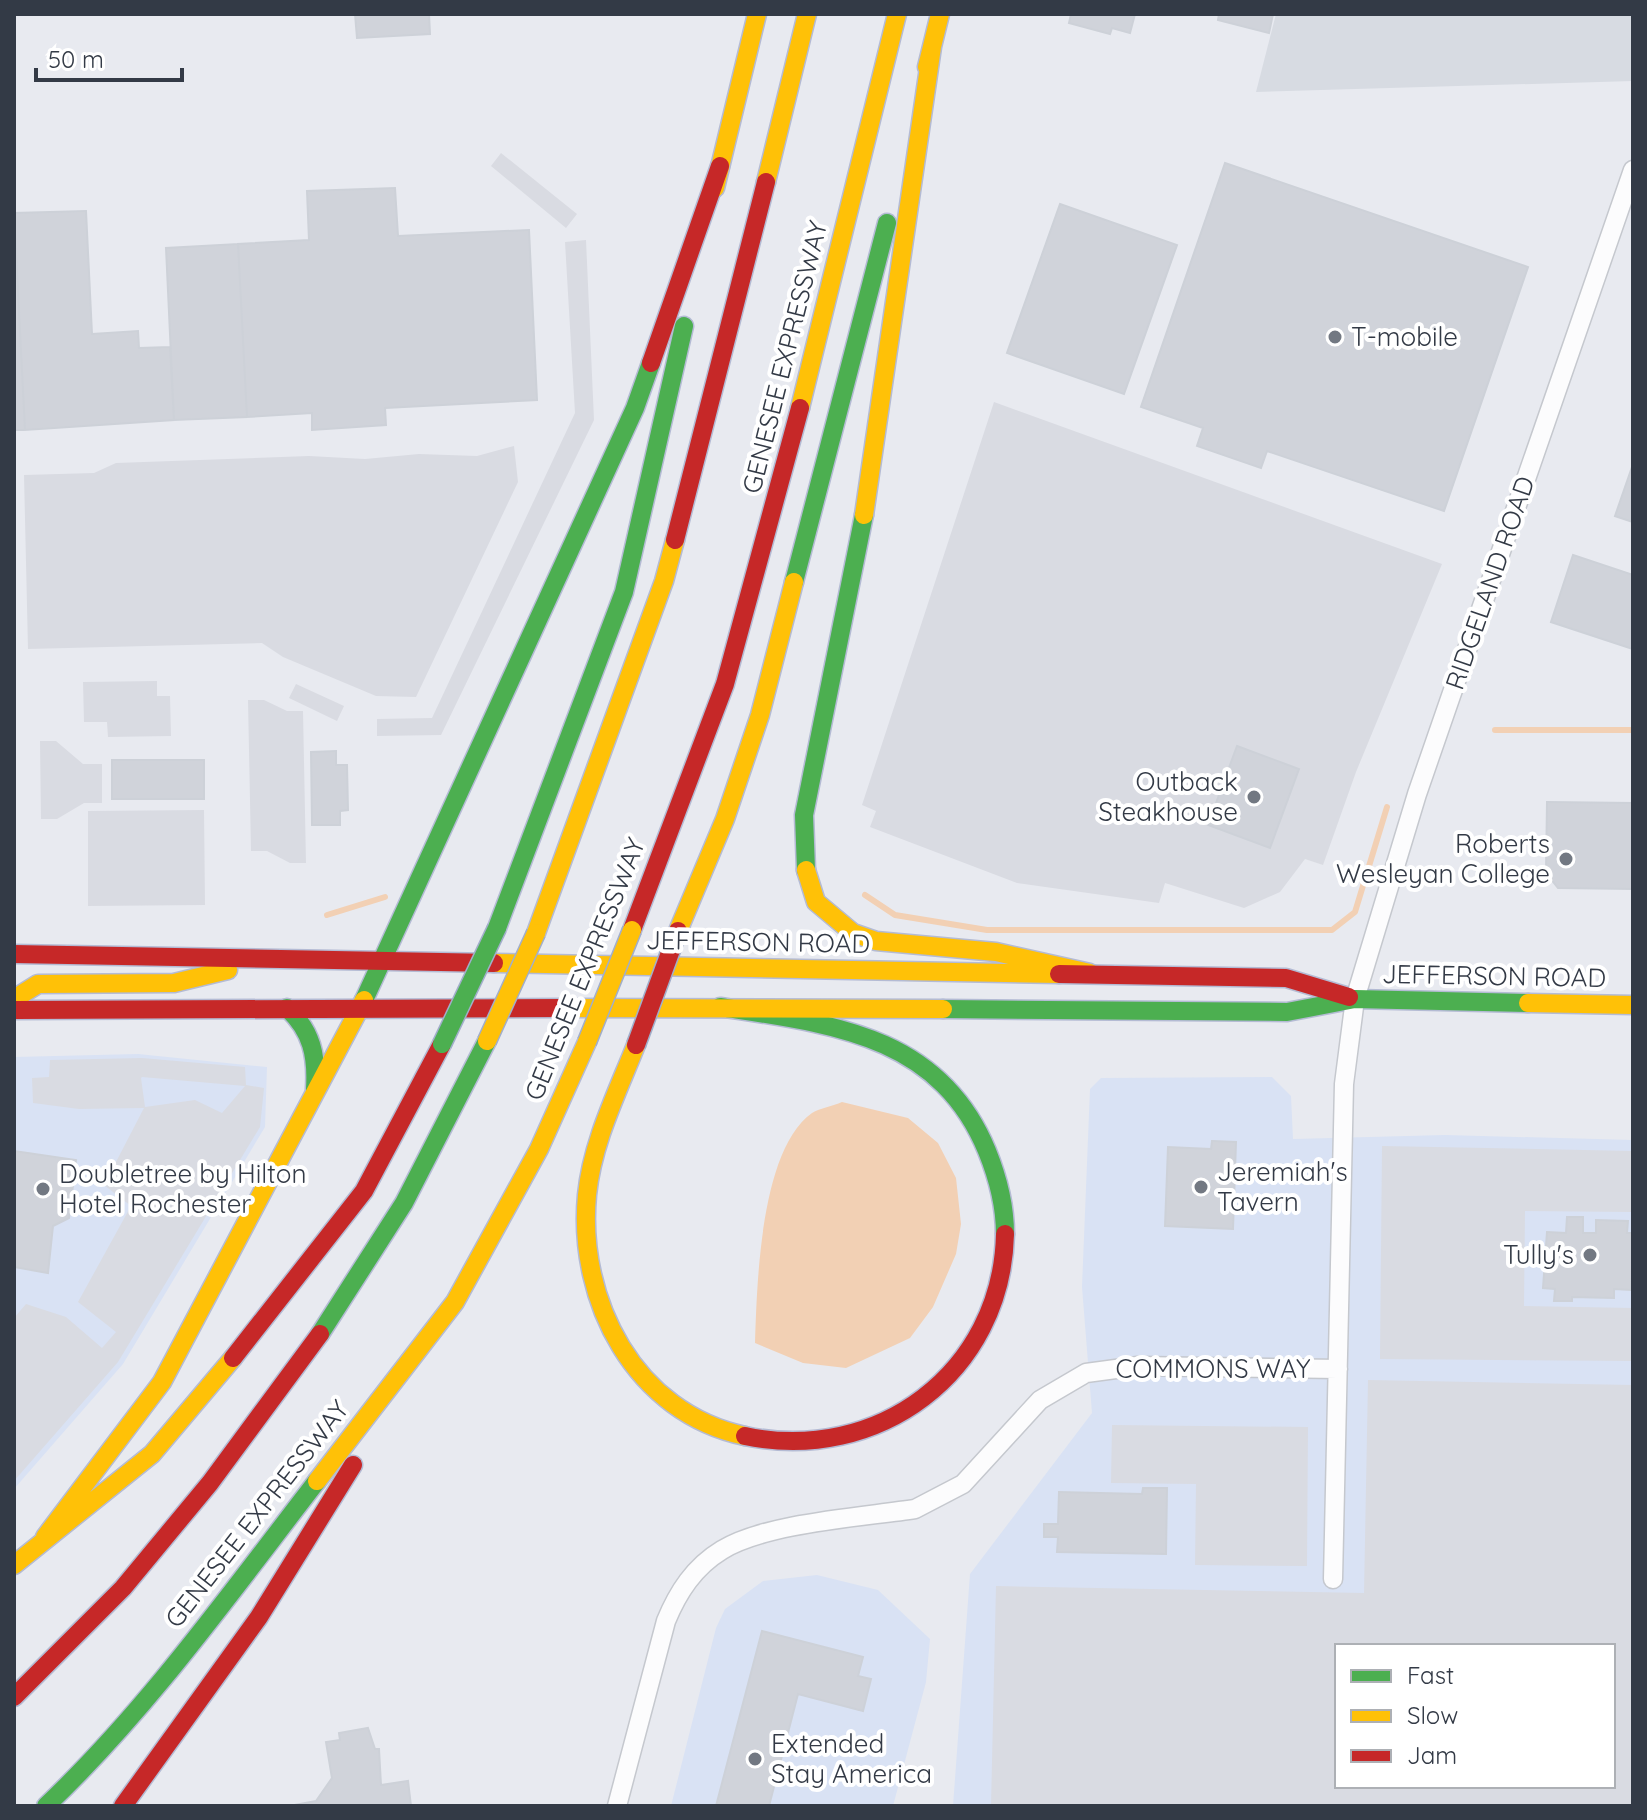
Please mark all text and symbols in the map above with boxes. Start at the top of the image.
scale bar [36,32,182,82]
text: 50 m [48,44,104,74]
street label: GENESEE EXPRESSWAY [735,217,835,497]
place label: T-mobile [1351,320,1458,353]
marker: T-mobile [1326,328,1344,346]
street label: RIDGELAND ROAD [1438,472,1541,694]
place label: Outback Steakhouse [1098,765,1238,828]
marker: Outback Steakhouse [1245,788,1263,806]
place label: Roberts Wesleyan College [1336,827,1550,890]
street label: GENESEE EXPRESSWAY [517,832,652,1105]
marker: Roberts Wesleyan College [1557,850,1575,868]
street label: JEFFERSON ROAD [646,923,870,960]
street label: JEFFERSON ROAD [1382,957,1606,994]
place label: Jeremiah's Tavern [1217,1155,1348,1218]
place label: Doubletree by Hilton Hotel Rochester [59,1157,307,1220]
marker: Jeremiah's Tavern [1192,1178,1210,1196]
marker: Doubletree by Hilton Hotel Rochester [34,1180,52,1198]
place label: Tully's [1503,1238,1574,1271]
marker: Tully's [1581,1246,1599,1264]
street label: COMMONS WAY [1115,1352,1311,1385]
street label: GENESEE EXPRESSWAY [157,1393,356,1634]
legend [1335,1644,1615,1788]
text: Fast [1407,1660,1454,1690]
text: Slow [1407,1700,1458,1730]
place label: Extended Stay America [771,1727,932,1790]
text: Jam [1407,1740,1457,1770]
marker: Extended Stay America [746,1750,764,1768]

